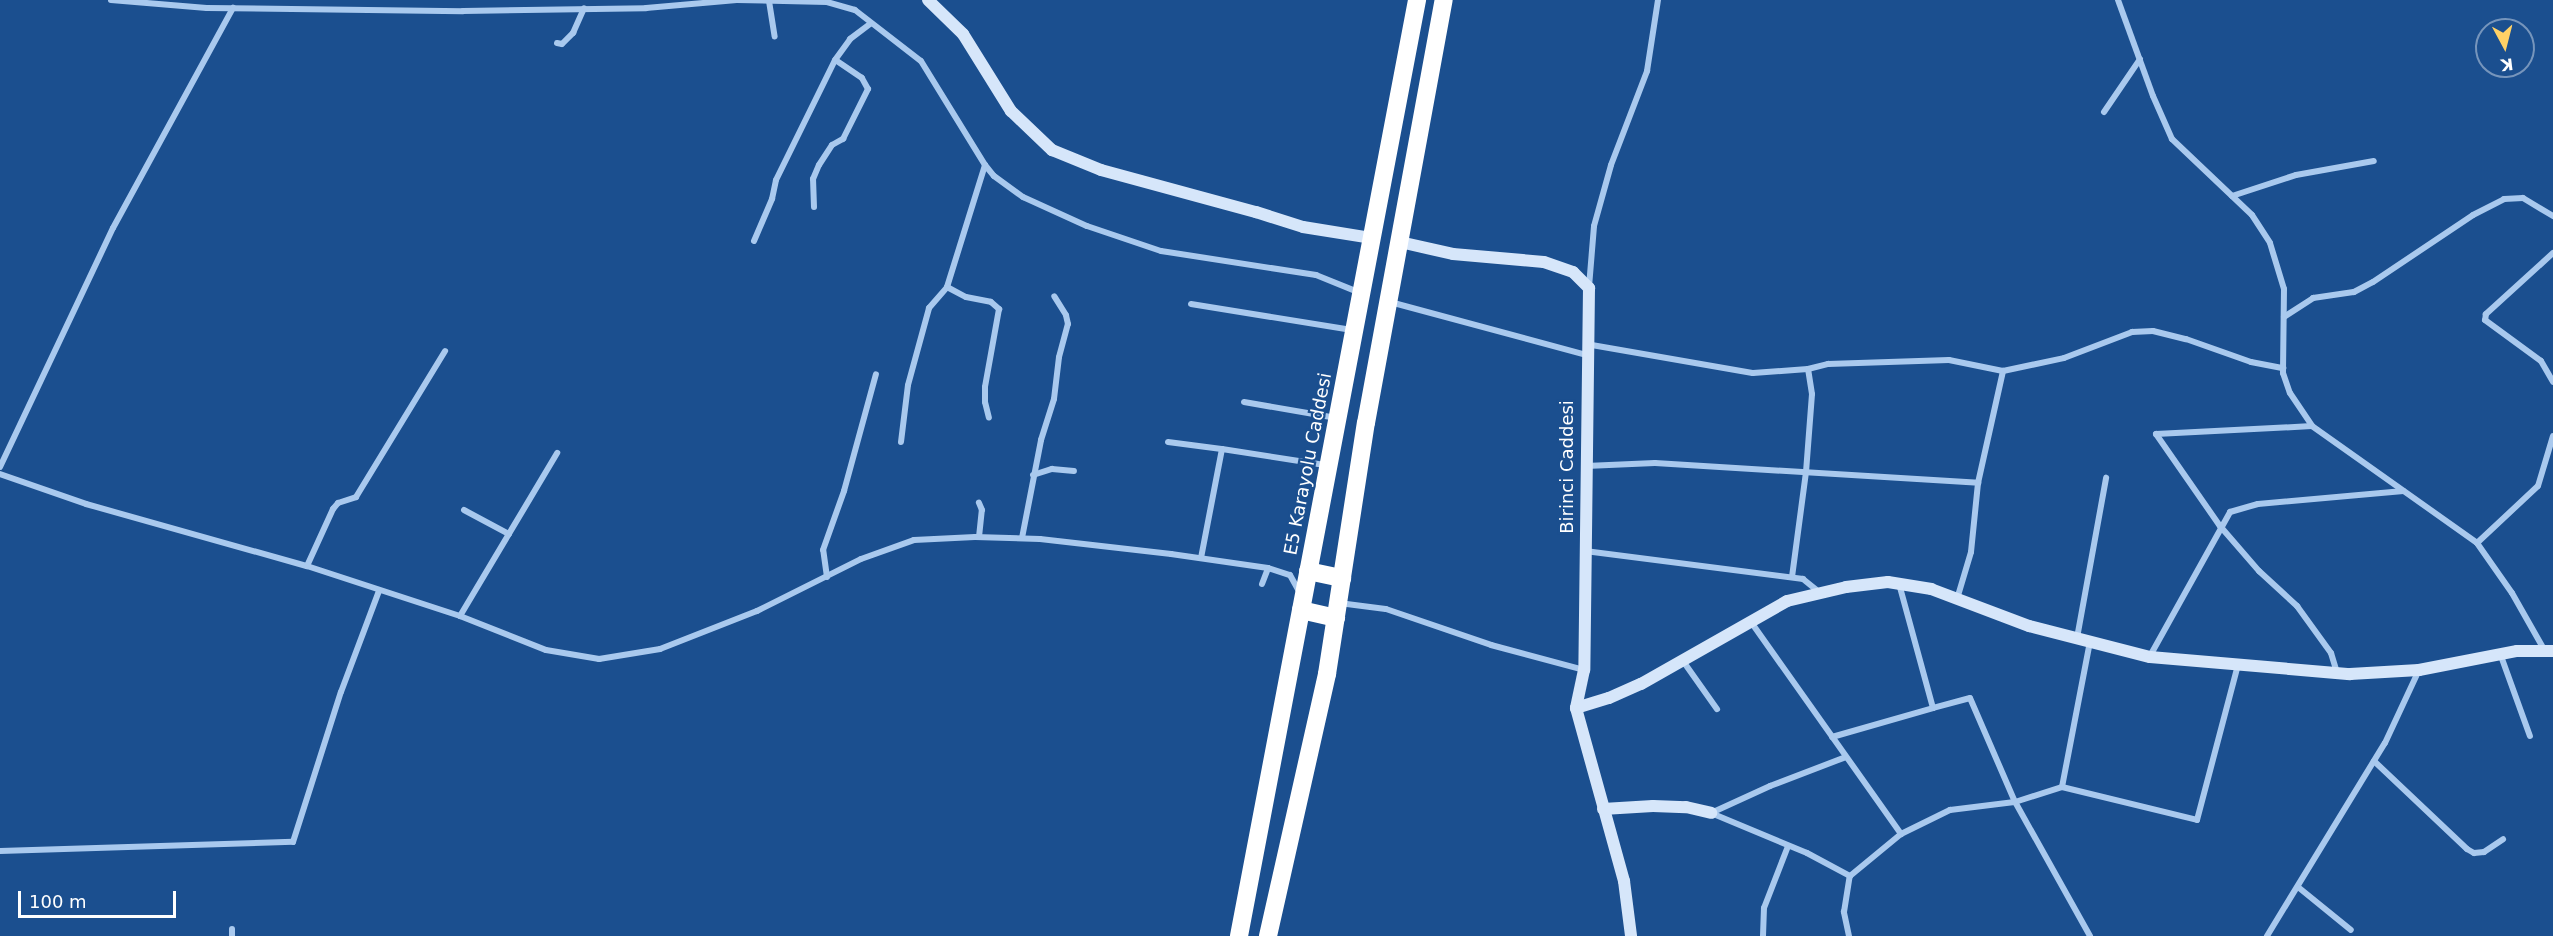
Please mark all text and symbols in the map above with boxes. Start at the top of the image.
north arrow [2475,18,2535,78]
text: K [2500,54,2514,75]
street label: E5 Karayolu Caddesi [1280,371,1336,557]
street label: Birinci Caddesi [1556,400,1578,534]
scale bar [21,879,178,917]
text: 100 m [29,891,87,912]

